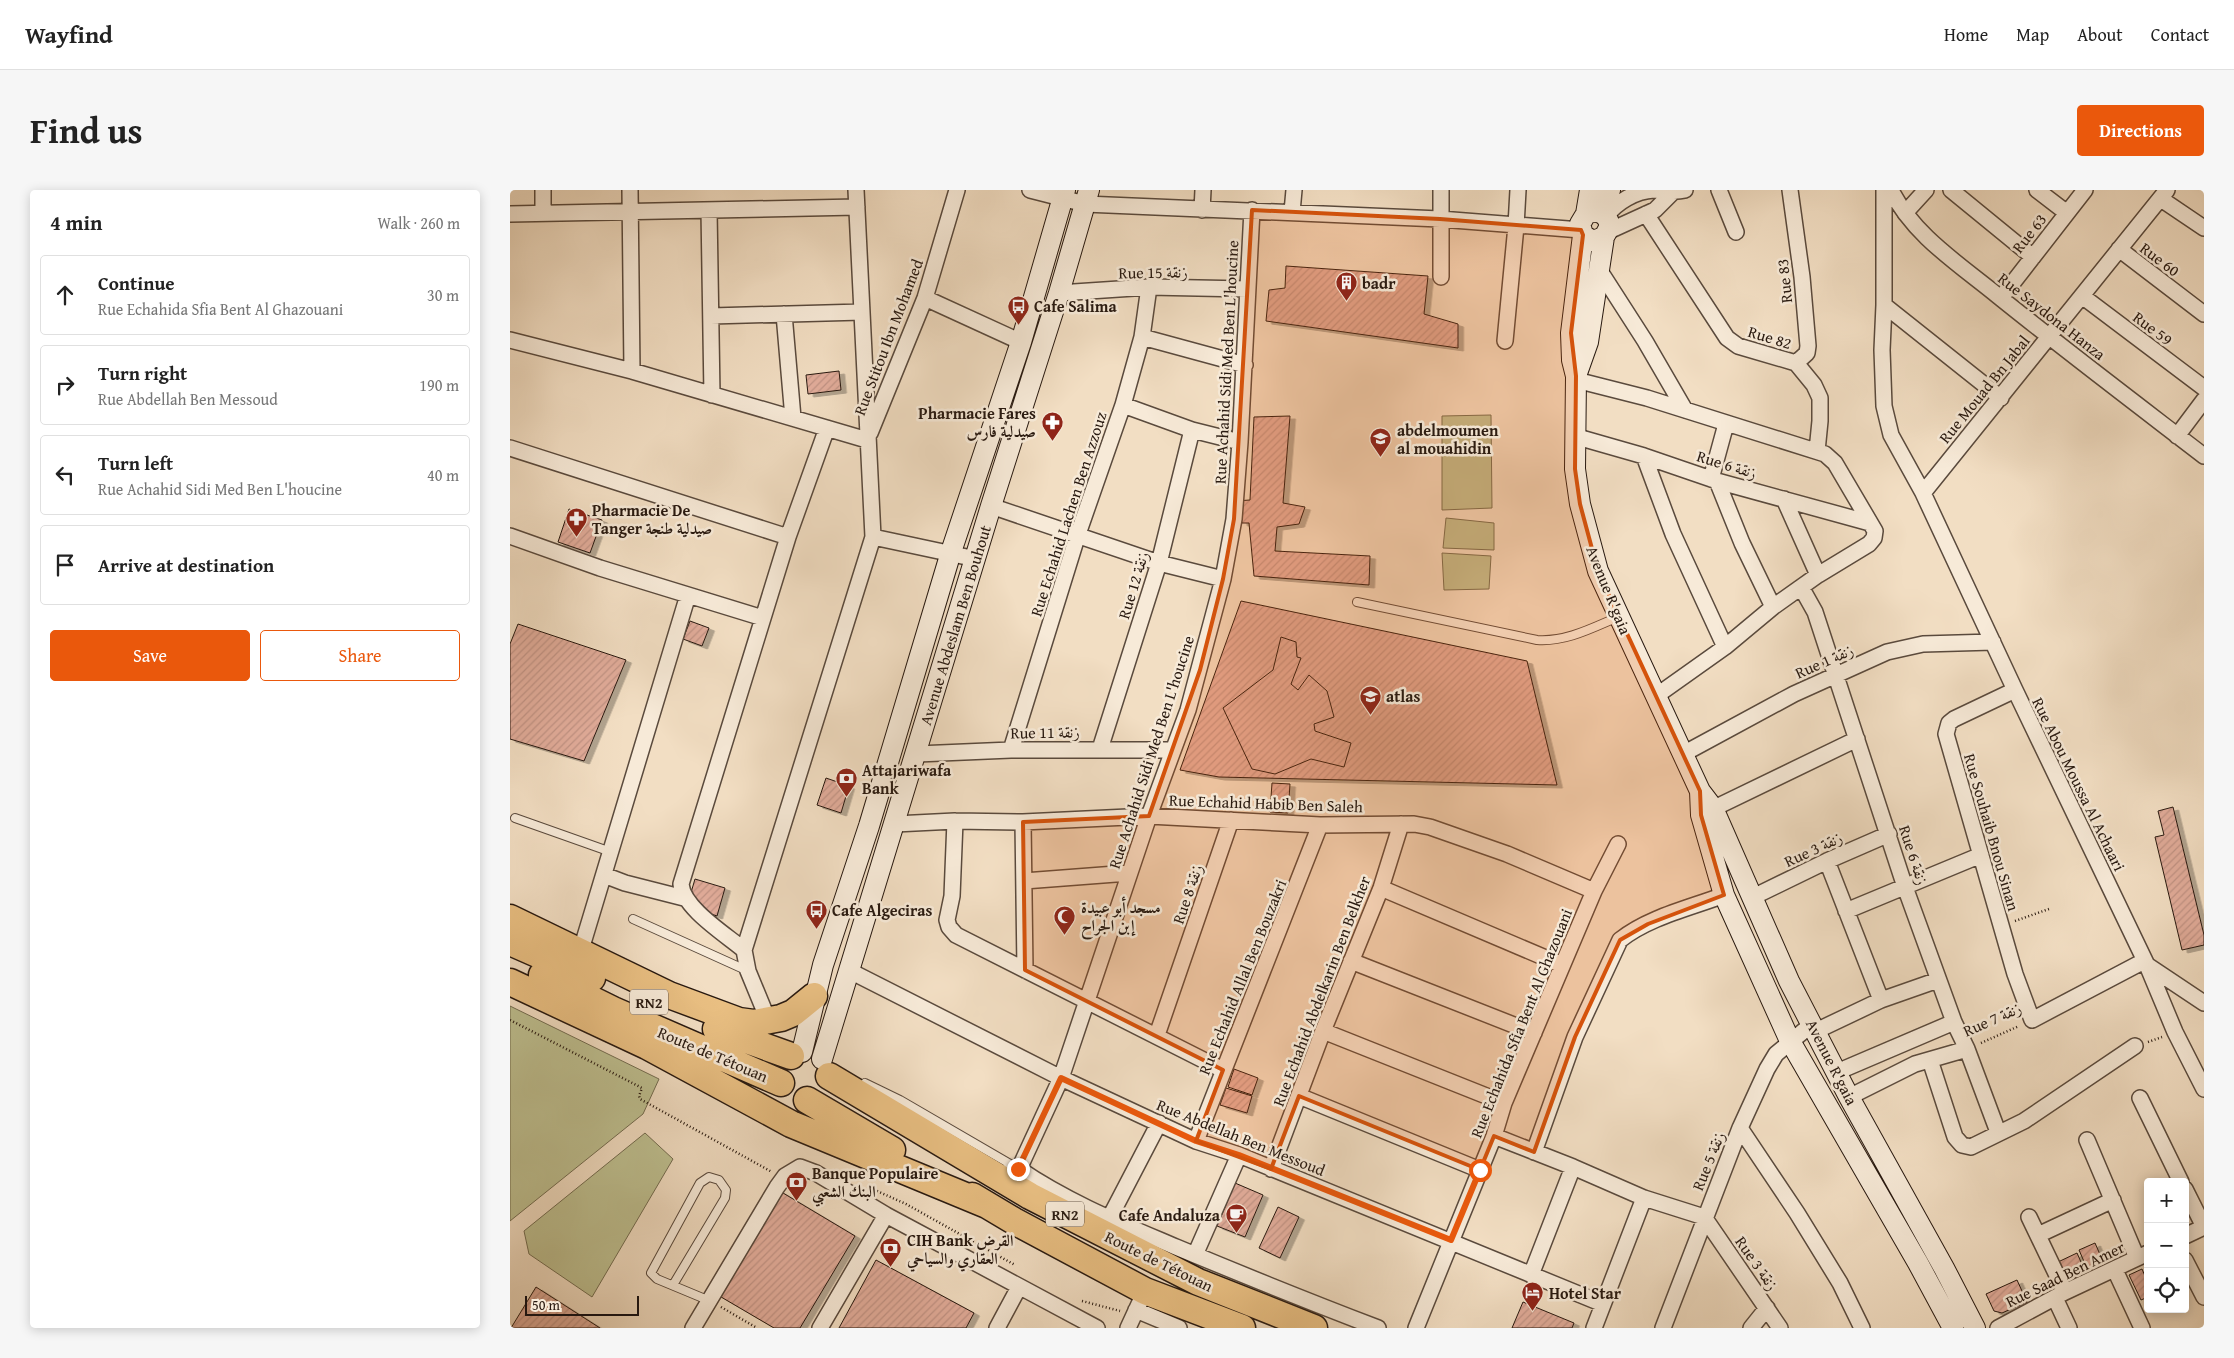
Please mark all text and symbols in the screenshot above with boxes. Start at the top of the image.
text: Wayfind [25,17,113,52]
text: Home [1944,21,1988,48]
text: Map [2016,21,2049,48]
text: About [2077,21,2123,48]
text: Contact [2151,21,2209,48]
text: Find us [30,105,143,156]
button: Directions [2077,105,2204,156]
text: 4 min [50,207,102,238]
street label: Rue 63 [2006,208,2052,258]
text: Walk · 260 m [377,211,460,235]
street label: Rue 60 [2135,236,2185,282]
street label: Rue Achahid Sidi Med Ben L'houcine [1208,240,1244,484]
street label: Rue Stitou Ibn Mohamed [847,255,929,419]
street label: Rue 83 [1770,258,1798,304]
street label: Rue 15 زنقة [1118,259,1188,285]
street label: Rue Saydona Hanza [1993,266,2111,366]
text: Continue [98,269,175,297]
building icon: badr [1334,271,1358,302]
place label: badr [1362,271,1396,295]
icon: ahead [51,281,79,309]
text: 30 m [427,283,459,307]
bus stop icon: Cafe Salima [1006,294,1030,325]
place label: Cafe Salima [1034,294,1117,318]
text: Rue Echahida Sfia Bent Al Ghazouani [98,297,343,321]
street label: Rue 59 [2128,305,2178,351]
street label: Rue 82 [1745,319,1795,355]
street label: Rue Mouad Bn Jabal [1933,329,2035,448]
text: Turn right [98,359,187,387]
icon: right [51,371,79,399]
text: 190 m [419,373,459,397]
text: Rue Abdellah Ben Messoud [98,387,278,411]
place label: Pharmacie Fares صيدلية فارس [918,401,1036,443]
street label: Rue Echahid Lachen Ben Azzouz [1024,409,1112,619]
pharmacy icon: Pharmacie Fares صيدلية فارس [1040,410,1064,441]
place label: abdelmoumen al mouahidin [1397,418,1499,460]
school or university icon: abdelmoumen al mouahidin [1369,427,1393,458]
street label: Rue 6 زنقة [1694,444,1760,484]
text: Turn left [98,449,173,477]
icon: left [51,461,79,489]
text: 40 m [427,463,459,487]
text: Rue Achahid Sidi Med Ben L'houcine [98,477,342,501]
place label: Pharmacie De Tanger صيدلية طنجة [592,498,712,540]
pharmacy icon: Pharmacie De Tanger صيدلية طنجة [564,507,588,538]
street label: Avenue Abdeslam Ben Bouhout [913,522,997,728]
street label: Avenue R'gaia [1580,542,1638,638]
street label: Rue 12 زنقة [1111,548,1155,622]
icon: arrive [51,551,79,579]
text: Arrive at destination [98,551,274,579]
button: Save [50,630,250,681]
button: Share [260,630,460,681]
street label: Rue Achahid Sidi Med Ben L'houcine [1102,632,1200,872]
street label: Rue 1 زنقة [1791,637,1857,685]
school or university icon: atlas [1358,684,1382,715]
place label: atlas [1386,684,1420,708]
street label: Rue Abou Moussa Al Achaari [2026,693,2132,875]
street label: Rue 11 زنقة [1010,719,1080,745]
street label: Rue Souhaib Bnou Sinan [1958,751,2026,913]
place label: Attajariwafa Bank [862,758,952,800]
bank icon: Attajariwafa Bank [834,767,858,798]
street label: Rue Echahid Habib Ben Saleh [1169,788,1363,818]
street label: Rue 6 زنقة [1893,822,1935,888]
street label: Rue 3 زنقة [1780,825,1846,873]
street label: Rue 8 زنقة [1166,861,1208,927]
street label: Rue Echahid Abdelkarin Ben Belkher [1266,872,1376,1110]
street label: Rue Echahid Allal Ben Bouzakri [1192,875,1292,1078]
place label: مسجد أبو عبيدة إبن الجراح [1081,895,1161,940]
bus stop icon: Cafe Algeciras [804,898,828,929]
place label: Cafe Algeciras [832,898,932,922]
mosque icon: مسجد أبو عبيدة إبن الجراح [1053,904,1077,935]
street label: Rue Echahida Sfia Bent Al Ghazouani [1464,904,1578,1141]
road number: RN2 [630,990,668,1014]
street label: Rue 7 زنقة [1959,995,2025,1043]
street label: Avenue R'gaia [1800,1015,1864,1110]
street label: Route de Tétouan [654,1020,772,1088]
street label: Rue Abdellah Ben Messoud [1153,1092,1329,1182]
street label: Rue 5 زنقة [1685,1128,1731,1194]
route end [1007,1158,1030,1181]
route start [1469,1159,1492,1182]
place label: Banque Populaire البنك الشعبي [812,1161,938,1207]
bank icon: Banque Populaire البنك الشعبي [784,1170,808,1201]
map controls [2144,1178,2189,1313]
button: + [2144,1178,2189,1223]
road number: RN2 [1046,1202,1084,1226]
place label: Cafe Andaluza [1119,1203,1221,1227]
cafe icon: Cafe Andaluza [1224,1203,1248,1234]
button: − [2144,1223,2189,1268]
street label: Route de Tétouan [1101,1224,1217,1298]
place label: CIH Bank القرض العقاري والسياحي [906,1228,1013,1272]
street label: Rue 3 زنقة [1729,1231,1785,1295]
street label: Rue Saad Ben Amer [2001,1235,2129,1313]
bank icon: CIH Bank القرض العقاري والسياحي [879,1237,903,1268]
button: locate [2144,1268,2189,1313]
hotel icon: Hotel Star [1521,1281,1545,1312]
place label: Hotel Star [1549,1281,1622,1305]
scale bar [525,1293,639,1316]
text: 50 m [532,1295,560,1315]

